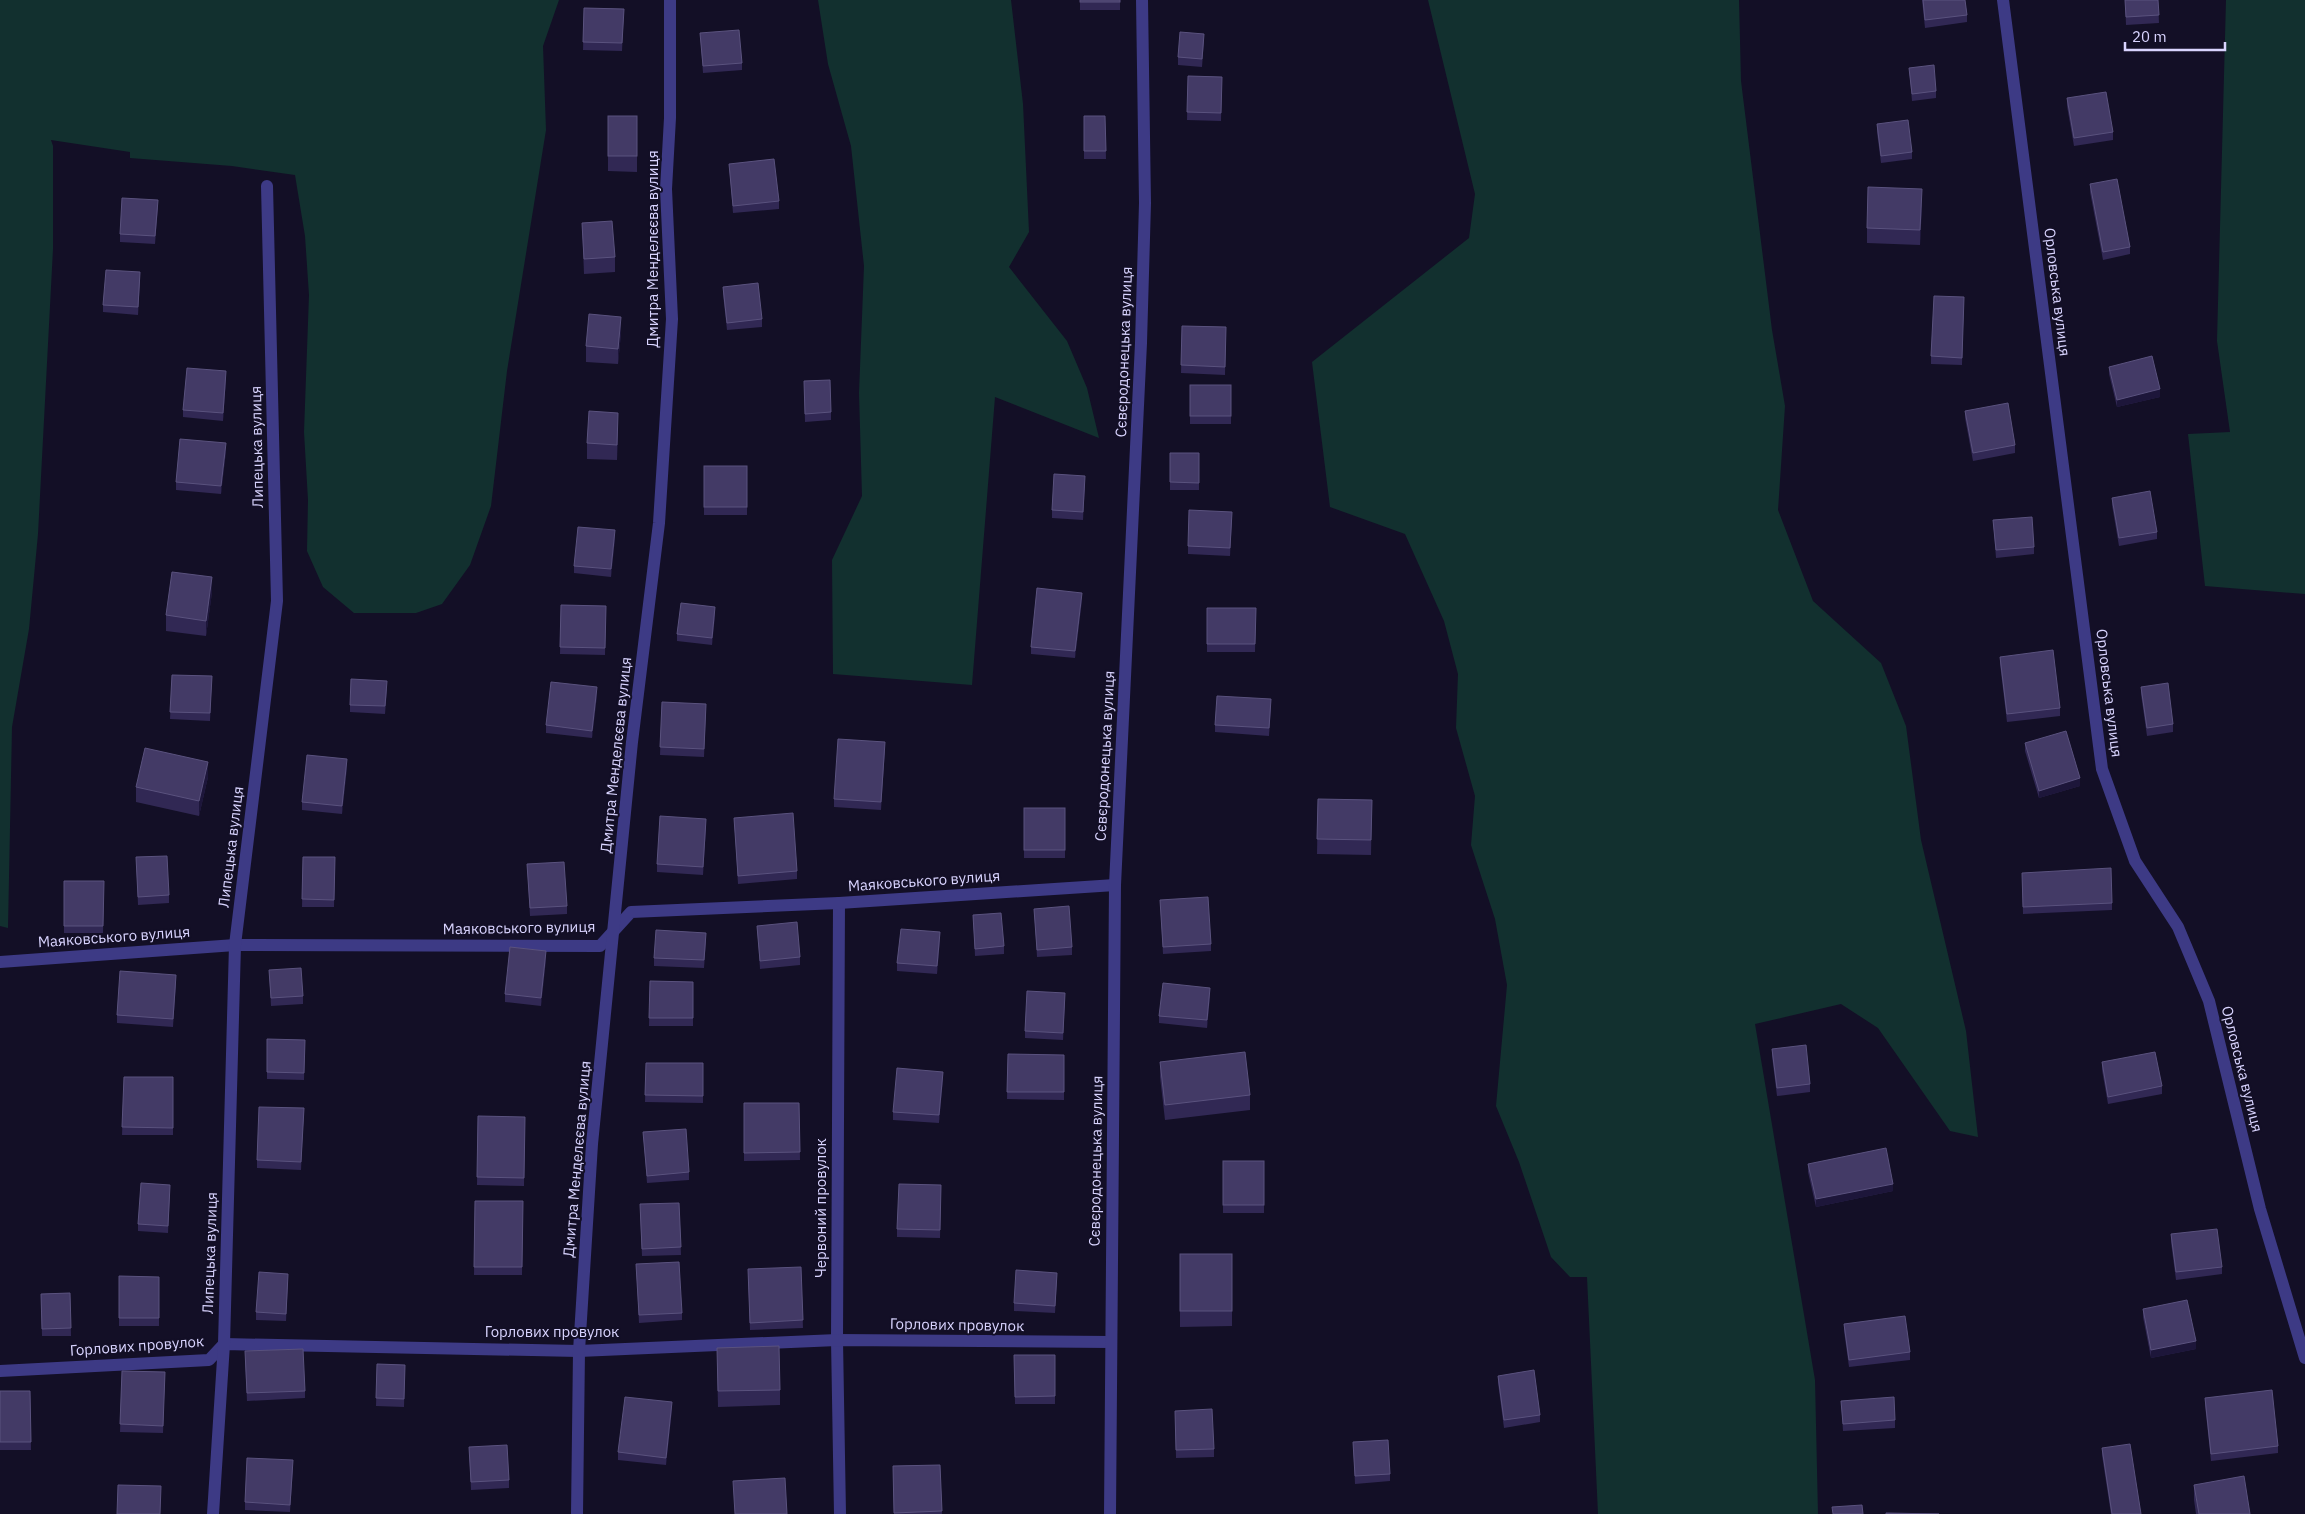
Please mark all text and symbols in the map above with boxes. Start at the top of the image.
scale bar [2125,20,2225,52]
text: 20 m [2132,27,2167,46]
street label: Дмитра Менделєєва вулиця [643,150,662,348]
street label: Орловська вулиця [2040,227,2075,357]
street label: Сєвєродонецька вулиця [1111,266,1136,438]
street label: Липецька вулиця [246,386,267,508]
street label: Орловська вулиця [2092,628,2127,758]
street label: Дмитра Менделєєва вулиця [596,656,635,854]
street label: Сєвєродонецька вулиця [1091,670,1118,842]
street label: Липецька вулиця [214,785,247,909]
street label: Маяковського вулиця [847,866,1001,895]
street label: Маяковського вулиця [442,917,596,938]
street label: Маяковського вулиця [37,922,191,951]
street label: Орловська вулиця [2218,1004,2267,1134]
street label: Дмитра Менделєєва вулиця [558,1060,595,1258]
street label: Сєвєродонецька вулиця [1085,1075,1106,1247]
street label: Червоний провулок [811,1138,830,1278]
street label: Липецька вулиця [198,1192,221,1314]
street label: Горлових провулок [890,1314,1024,1335]
street label: Горлових провулок [485,1322,619,1341]
street label: Горлових провулок [69,1331,205,1360]

